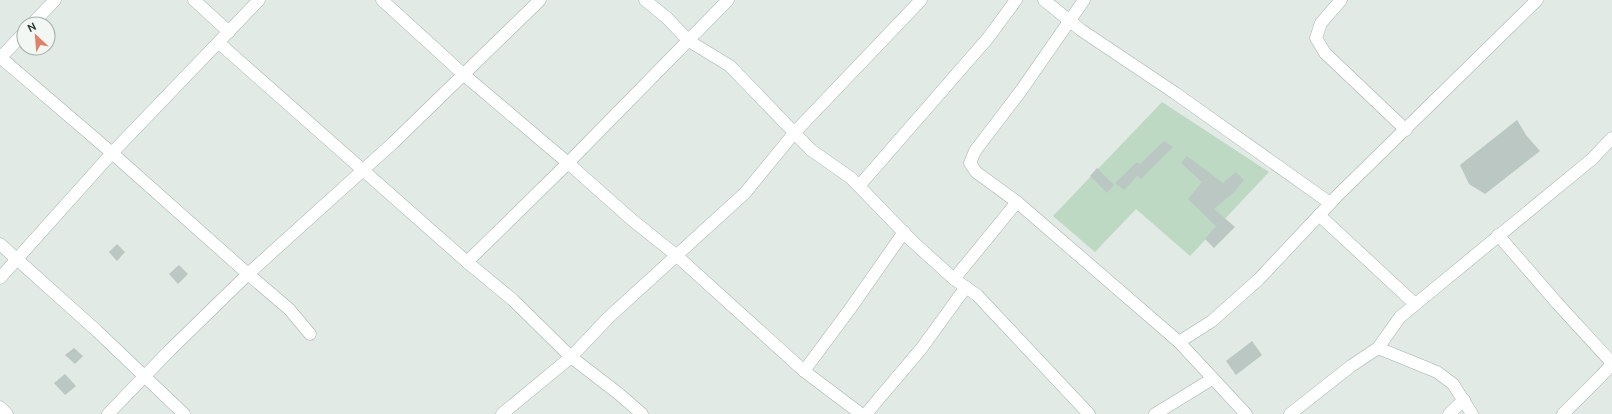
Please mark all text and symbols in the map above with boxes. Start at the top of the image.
north arrow [16,16,56,56]
text: N [25,20,38,34]

